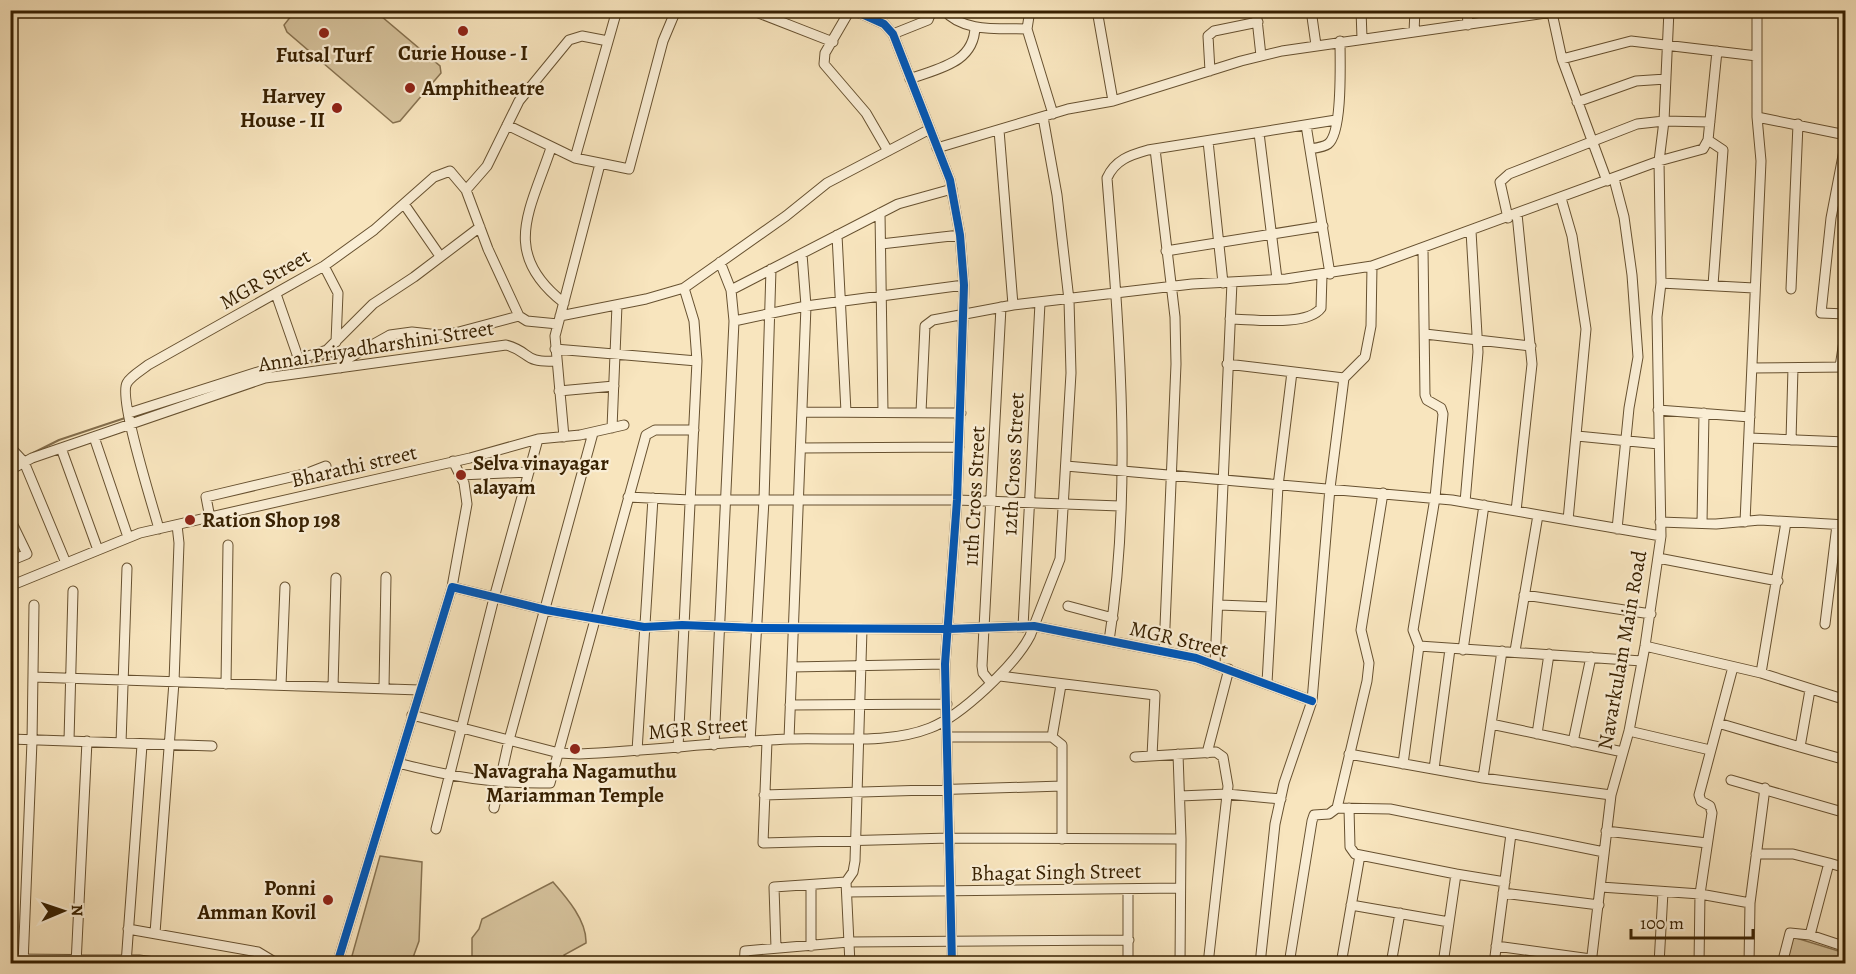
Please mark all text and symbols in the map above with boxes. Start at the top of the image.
marker: Curie House - I [456,24,470,38]
marker: Futsal Turf [317,26,331,40]
place label: Curie House - I [398,39,528,67]
place label: Futsal Turf [276,41,375,69]
place label: Amphitheatre [421,74,545,102]
marker: Amphitheatre [403,81,417,95]
place label: Harvey House - II [240,82,326,134]
marker: Harvey House - II [330,101,344,115]
street label: MGR Street [215,242,315,316]
street label: Annai Priyadharshini Street [255,314,496,379]
street label: 12th Cross Street [995,392,1031,536]
street label: 11th Cross Street [956,425,992,567]
street label: Bharathi street [288,438,420,494]
place label: Selva vinayagar alayam [473,449,609,501]
marker: Selva vinayagar alayam [454,468,468,482]
place label: Ration Shop 198 [202,506,340,534]
marker: Ration Shop 198 [183,513,197,527]
street label: Navarkulam Main Road [1591,547,1653,752]
street label: MGR Street [1127,614,1231,664]
street label: MGR Street [647,710,749,746]
marker: Navagraha Nagamuthu Mariamman Temple [568,742,582,756]
place label: Navagraha Nagamuthu Mariamman Temple [473,757,677,809]
street label: Bhagat Singh Street [970,857,1142,887]
place label: Ponni Amman Kovil [196,874,316,926]
north arrow [33,881,93,941]
marker: Ponni Amman Kovil [321,893,335,907]
scale bar [1631,902,1752,940]
text: N [66,904,88,917]
text: 100 m [1640,911,1684,935]

